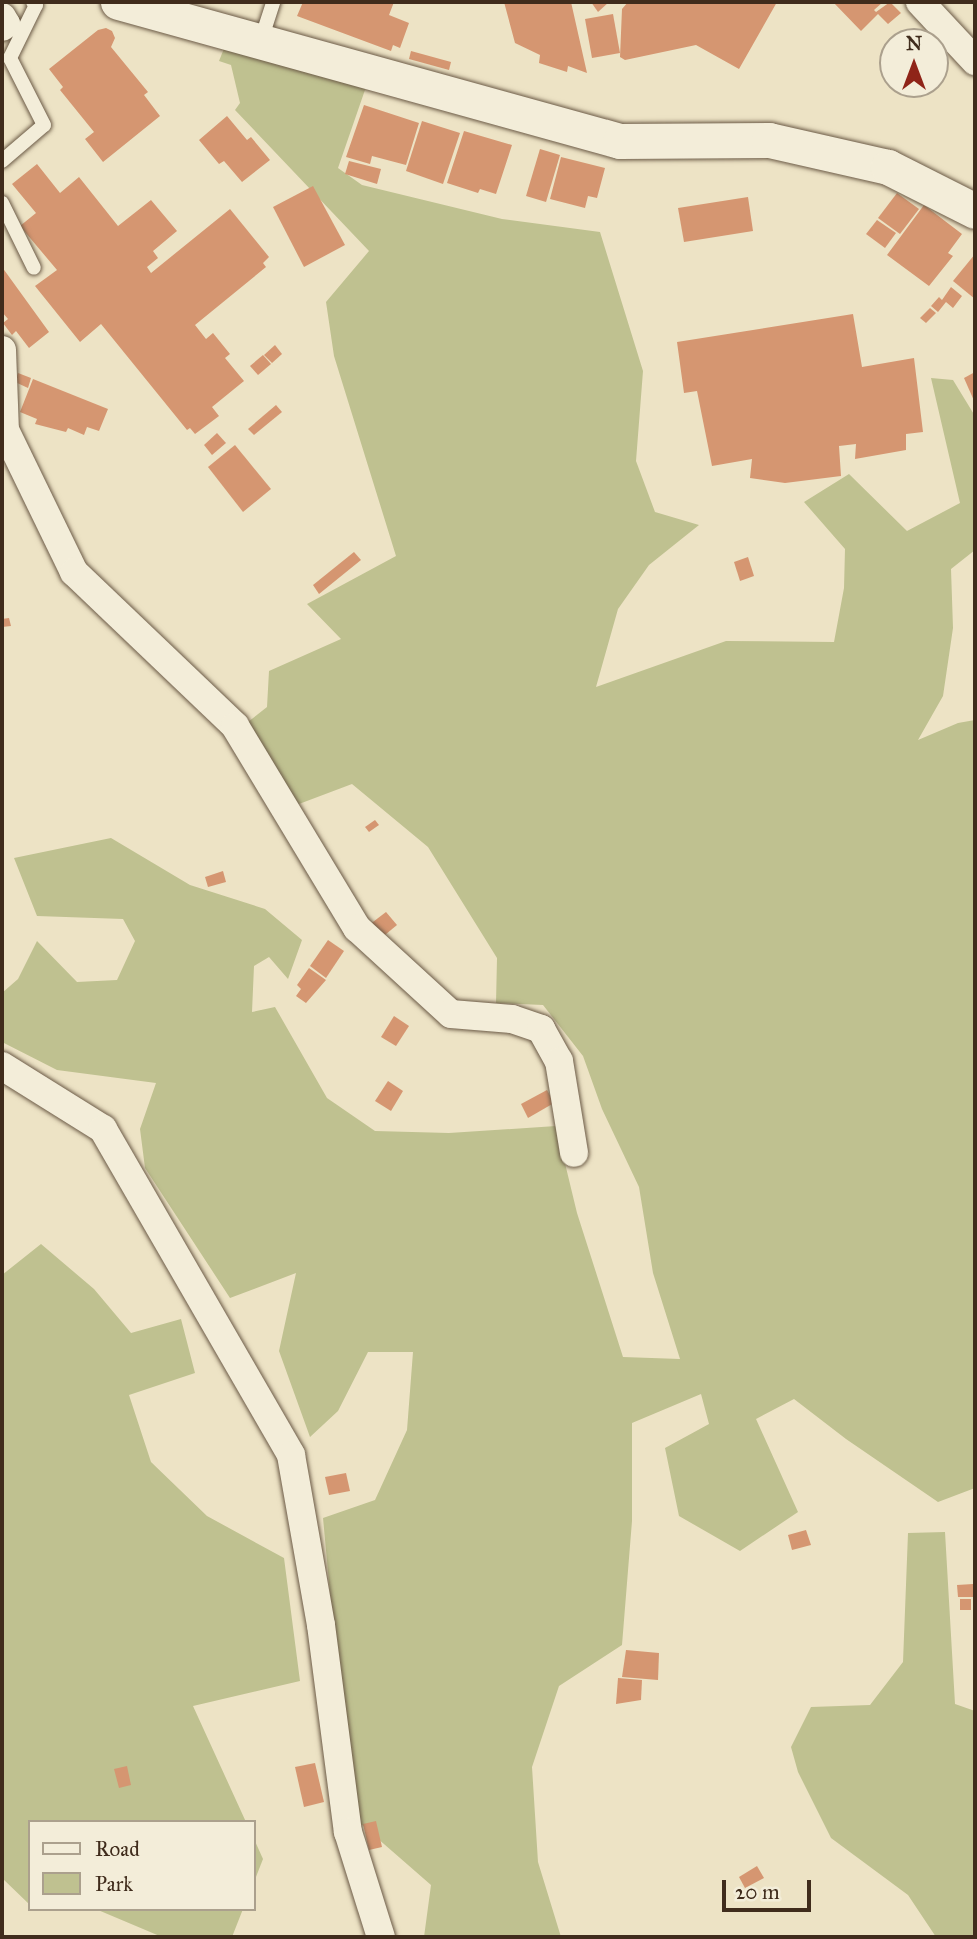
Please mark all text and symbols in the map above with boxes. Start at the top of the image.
north arrow [879,28,949,98]
text: N [906,32,922,55]
legend [28,1820,256,1911]
text: Road [95,1836,140,1862]
scale bar [725,1866,814,1910]
text: Park [95,1871,133,1897]
text: 20 m [735,1879,780,1905]

